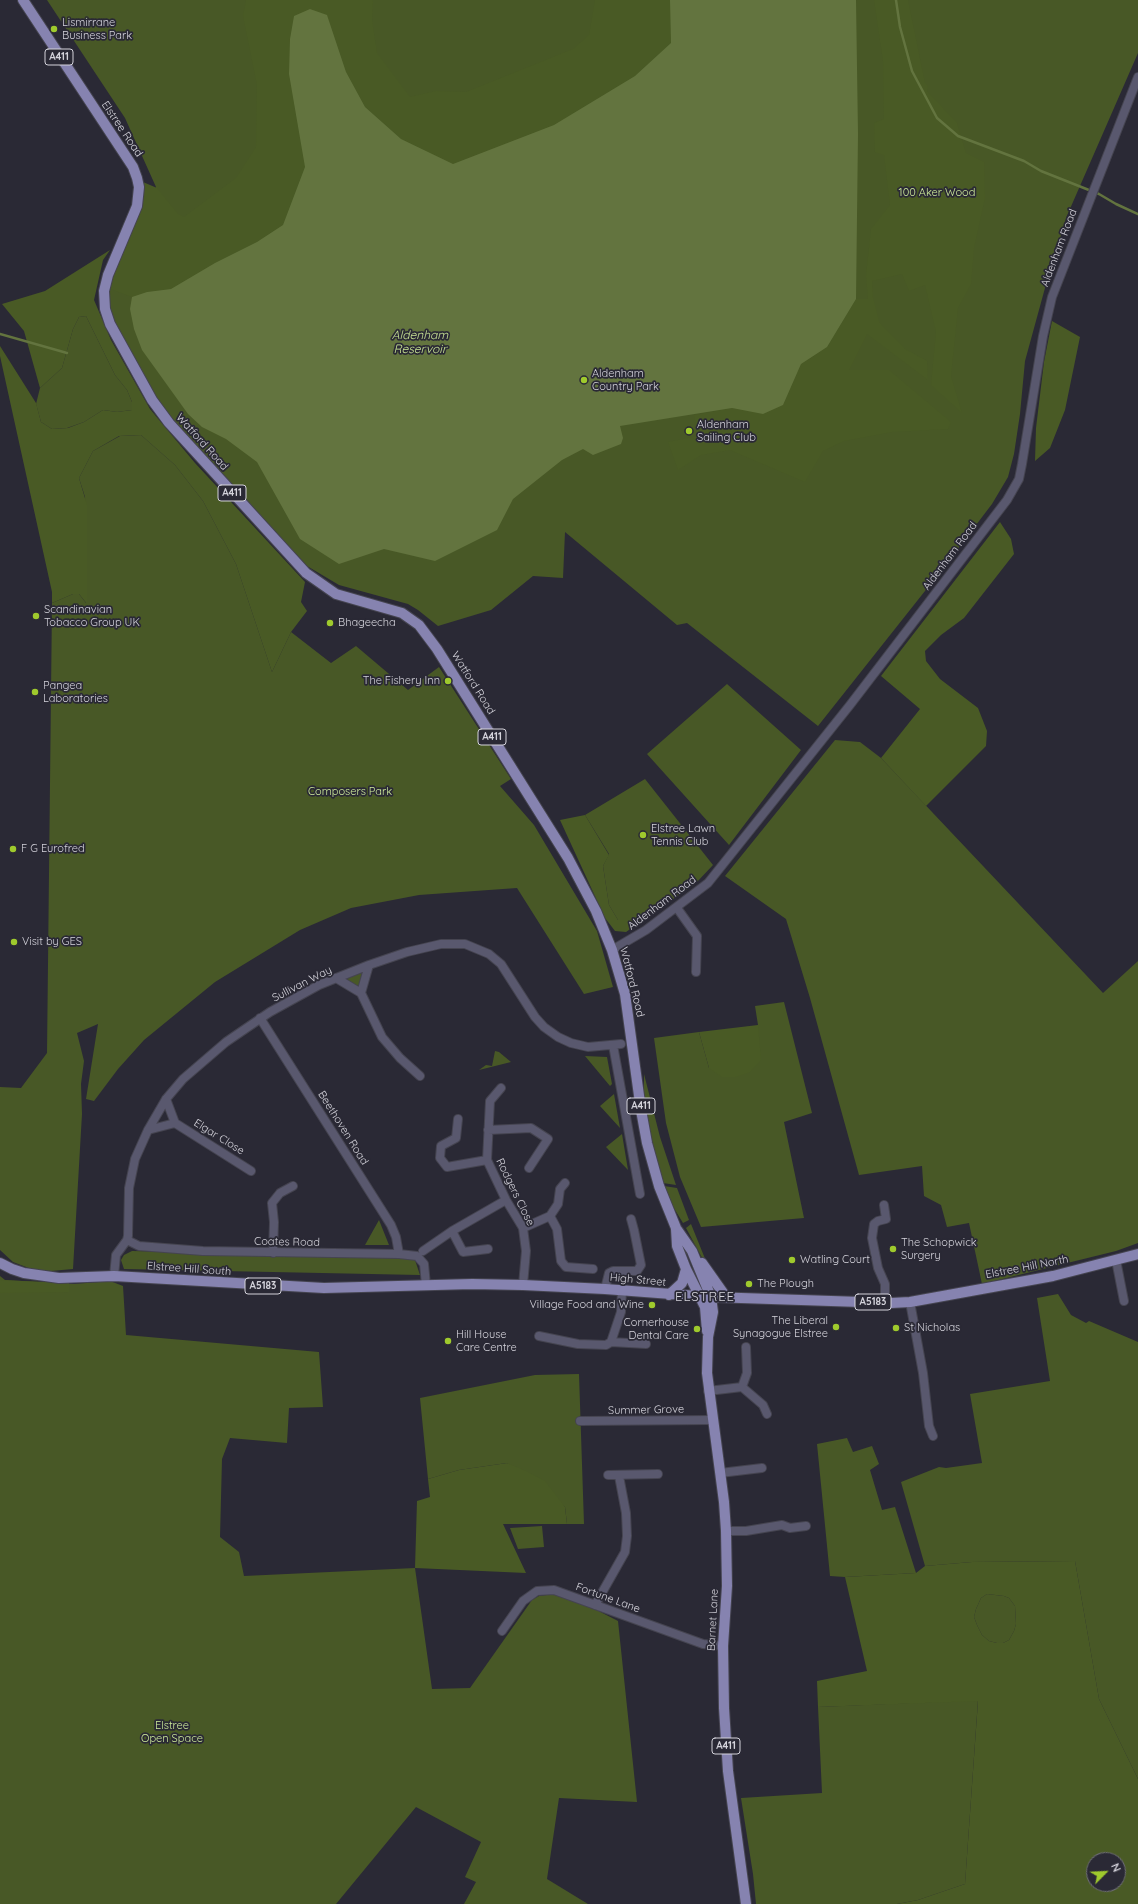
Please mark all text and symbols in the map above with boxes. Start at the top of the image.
place label: Lismirrane Business Park [62,16,132,42]
marker: Lismirrane Business Park [49,24,59,34]
road number: A411 [45,49,73,65]
street label: Elstree Road [99,99,145,159]
park label: 100 Aker Wood [899,186,975,200]
street label: Aldenham Road [1038,207,1080,289]
water label: Aldenham Reservoir [392,328,448,356]
place label: Aldenham Country Park [592,367,659,393]
marker: Aldenham Country Park [579,375,589,385]
street label: Watford Road [173,411,231,473]
place label: Aldenham Sailing Club [697,418,756,444]
marker: Aldenham Sailing Club [684,426,694,436]
road number: A411 [218,485,246,501]
street label: Aldenham Road [920,519,980,593]
place label: Scandinavian Tobacco Group UK [44,603,140,629]
marker: Scandinavian Tobacco Group UK [31,611,41,621]
place label: Bhageecha [338,616,396,630]
marker: Bhageecha [325,618,335,628]
street label: Watford Road [448,649,498,717]
place label: The Fishery Inn [363,674,440,688]
marker: The Fishery Inn [443,676,453,686]
place label: Pangea Laboratories [43,679,108,705]
marker: Pangea Laboratories [30,687,40,697]
road number: A411 [478,729,506,745]
park label: Composers Park [308,785,392,799]
place label: Elstree Lawn Tennis Club [651,822,715,848]
marker: Elstree Lawn Tennis Club [638,830,648,840]
place label: F G Eurofred [21,842,85,856]
marker: F G Eurofred [8,844,18,854]
street label: Aldenham Road [625,873,699,933]
place label: Visit by GES [22,935,82,949]
marker: Visit by GES [9,937,19,947]
street label: Watford Road [617,946,647,1018]
street label: Sullivan Way [270,963,334,1005]
street label: Beethoven Road [315,1089,371,1167]
road number: A411 [627,1098,655,1114]
street label: Elgar Close [191,1116,247,1158]
street label: Rodgers Close [493,1156,537,1228]
street label: Coates Road [254,1235,320,1249]
place label: The Schopwick Surgery [901,1236,977,1262]
marker: The Schopwick Surgery [888,1244,898,1254]
street label: Elstree Hill North [984,1252,1070,1282]
place label: Watling Court [800,1253,870,1267]
marker: Watling Court [787,1255,797,1265]
street label: Elstree Hill South [146,1259,232,1279]
street label: High Street [609,1271,667,1289]
place label: The Plough [757,1277,814,1291]
road number: A5183 [245,1278,281,1294]
marker: The Plough [744,1279,754,1289]
district label: ELSTREE [675,1289,735,1305]
road number: A5183 [855,1294,891,1310]
place label: Village Food and Wine [529,1298,644,1312]
marker: Village Food and Wine [647,1300,657,1310]
place label: The Liberal Synagogue Elstree [733,1314,828,1340]
place label: Cornerhouse Dental Care [624,1316,689,1342]
place label: St Nicholas [904,1321,960,1335]
marker: The Liberal Synagogue Elstree [831,1322,841,1332]
marker: St Nicholas [891,1323,901,1333]
marker: Cornerhouse Dental Care [692,1324,702,1334]
place label: Hill House Care Centre [456,1328,517,1354]
marker: Hill House Care Centre [443,1336,453,1346]
street label: Summer Grove [608,1403,684,1417]
street label: Fortune Lane [574,1580,642,1616]
street label: Barnet Lane [705,1588,721,1652]
park label: Elstree Open Space [141,1719,203,1745]
road number: A411 [712,1738,740,1754]
north arrow [1086,1852,1126,1892]
text: N [1108,1861,1124,1874]

